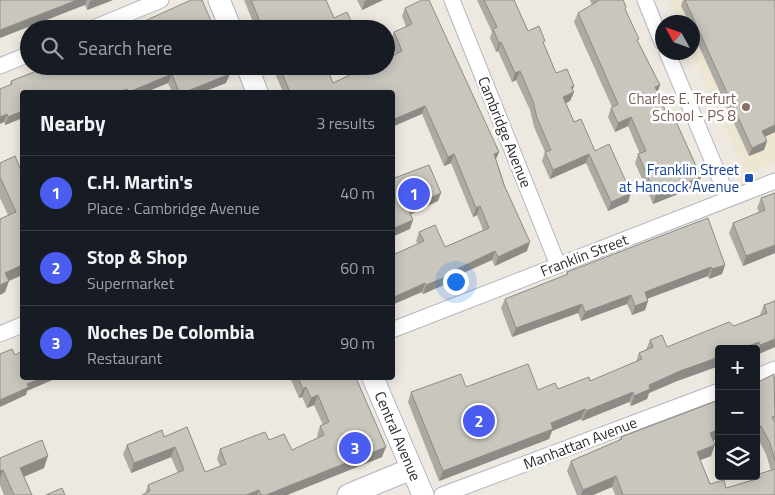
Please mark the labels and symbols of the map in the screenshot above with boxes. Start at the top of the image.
north arrow [655,15,700,60]
street label: Cambridge Avenue [472,73,538,191]
place label: Charles E. Trefurt School - PS 8 [628,87,737,127]
marker: Charles E. Trefurt School - PS 8 [740,101,752,113]
place label: Franklin Street at Hancock Avenue [619,158,740,198]
marker: Franklin Street at Hancock Avenue [743,172,755,184]
pin: 1 [398,175,430,213]
street label: Franklin Street [537,227,632,282]
your location [443,269,469,295]
street label: Central Avenue [369,388,427,484]
pin: 2 [463,402,495,440]
street label: Manhattan Avenue [520,411,640,475]
pin: 3 [339,429,371,467]

